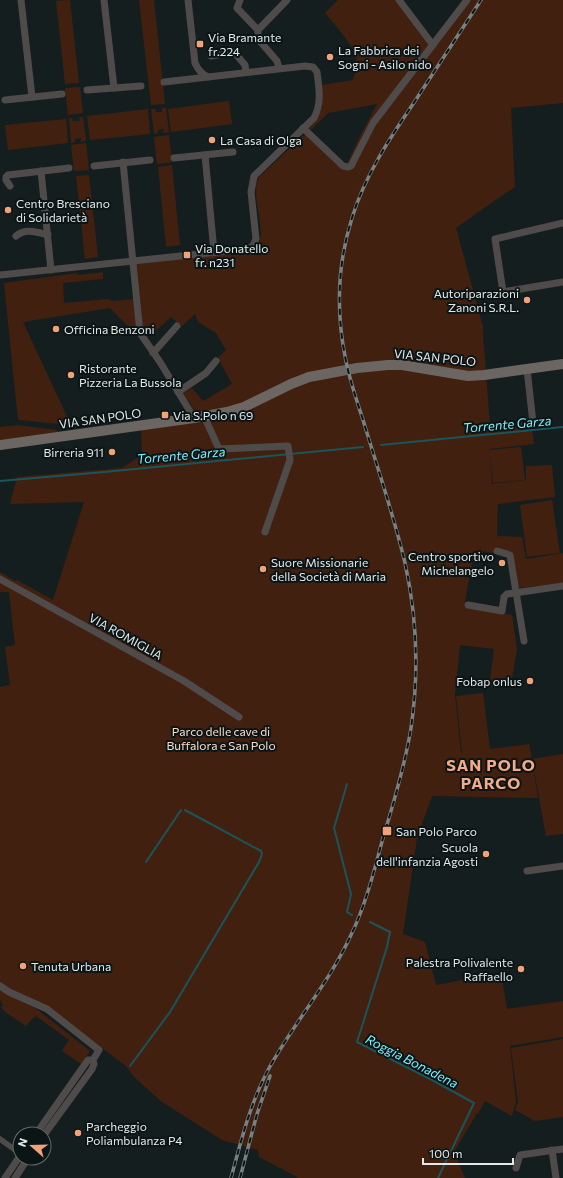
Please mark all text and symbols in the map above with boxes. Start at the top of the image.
place label: Via Bramante fr.224 [208,30,281,58]
marker: Via Bramante fr.224 [195,39,205,49]
place label: La Fabbrica dei Sogni - Asilo nido [338,43,432,71]
marker: La Fabbrica dei Sogni - Asilo nido [325,52,335,62]
place label: La Casa di Olga [220,133,302,147]
marker: La Casa di Olga [207,135,217,145]
place label: Centro Bresciano di Solidarietà [16,196,110,224]
marker: Centro Bresciano di Solidarietà [3,205,13,215]
place label: Via Donatello fr. n231 [195,241,269,269]
marker: Via Donatello fr. n231 [182,250,192,260]
place label: Autoriparazioni Zanoni S.R.L. [434,286,519,314]
marker: Autoriparazioni Zanoni S.R.L. [522,295,532,305]
place label: Officina Benzoni [64,322,155,336]
marker: Officina Benzoni [51,324,61,334]
street label: VIA SAN POLO [393,346,477,368]
place label: Ristorante Pizzeria La Bussola [79,361,182,389]
marker: Ristorante Pizzeria La Bussola [66,370,76,380]
street label: VIA SAN POLO [58,405,142,431]
place label: Via S.Polo n 69 [173,408,253,422]
marker: Via S.Polo n 69 [160,410,170,420]
water label: Torrente Garza [462,412,552,436]
water label: Torrente Garza [136,443,226,467]
place label: Birreria 911 [43,445,104,459]
marker: Birreria 911 [107,447,117,457]
place label: Centro sportivo Michelangelo [408,549,494,577]
place label: Suore Missionarie della Società di Maria [271,555,386,583]
marker: Centro sportivo Michelangelo [497,558,507,568]
marker: Suore Missionarie della Società di Maria [258,564,268,574]
street label: VIA ROMIGLIA [87,610,165,662]
place label: Fobap onlus [456,674,522,688]
marker: Fobap onlus [525,676,535,686]
park label: Parco delle cave di Buffalora e San Polo [166,724,276,752]
district label: SAN POLO PARCO [446,755,536,792]
place label: San Polo Parco [396,824,477,838]
marker: San Polo Parco [381,825,393,837]
place label: Scuola dell'infanzia Agosti [376,840,478,868]
marker: Scuola dell'infanzia Agosti [481,849,491,859]
place label: Palestra Polivalente Raffaello [406,955,513,983]
place label: Tenuta Urbana [31,959,111,973]
marker: Tenuta Urbana [18,961,28,971]
marker: Palestra Polivalente Raffaello [516,964,526,974]
water label: Roggia Bonadena [363,1031,461,1091]
place label: Parcheggio Poliambulanza P4 [86,1119,182,1147]
north arrow [12,1126,52,1166]
marker: Parcheggio Poliambulanza P4 [73,1128,83,1138]
text: N [15,1136,30,1149]
scale bar [423,1140,513,1166]
text: 100 m [429,1146,463,1160]

